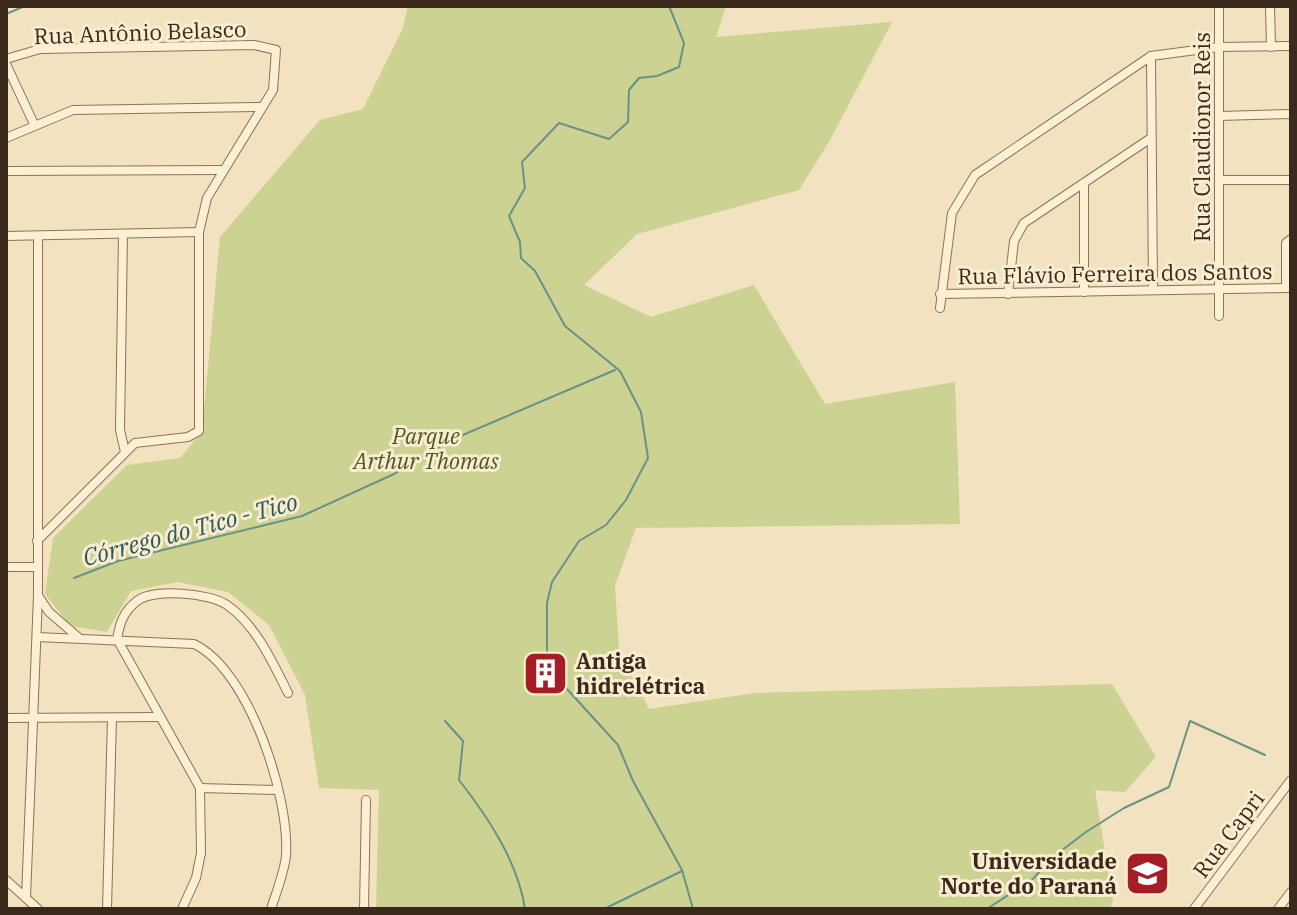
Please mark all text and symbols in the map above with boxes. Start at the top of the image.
street label: Rua Antônio Belasco [33,14,247,50]
street label: Rua Claudionor Reis [1187,32,1216,242]
street label: Rua Flávio Ferreira dos Santos [957,256,1273,290]
park label: Parque Arthur Thomas [351,421,499,475]
water label: Córrego do Tico - Tico [79,485,301,573]
place label: Antiga hidrelétrica [576,646,705,700]
building icon: Antiga hidrelétrica [521,649,569,697]
street label: Rua Capri [1186,785,1270,883]
place label: Universidade Norte do Paraná [941,846,1117,900]
school or university icon: Universidade Norte do Paraná [1124,849,1172,897]

